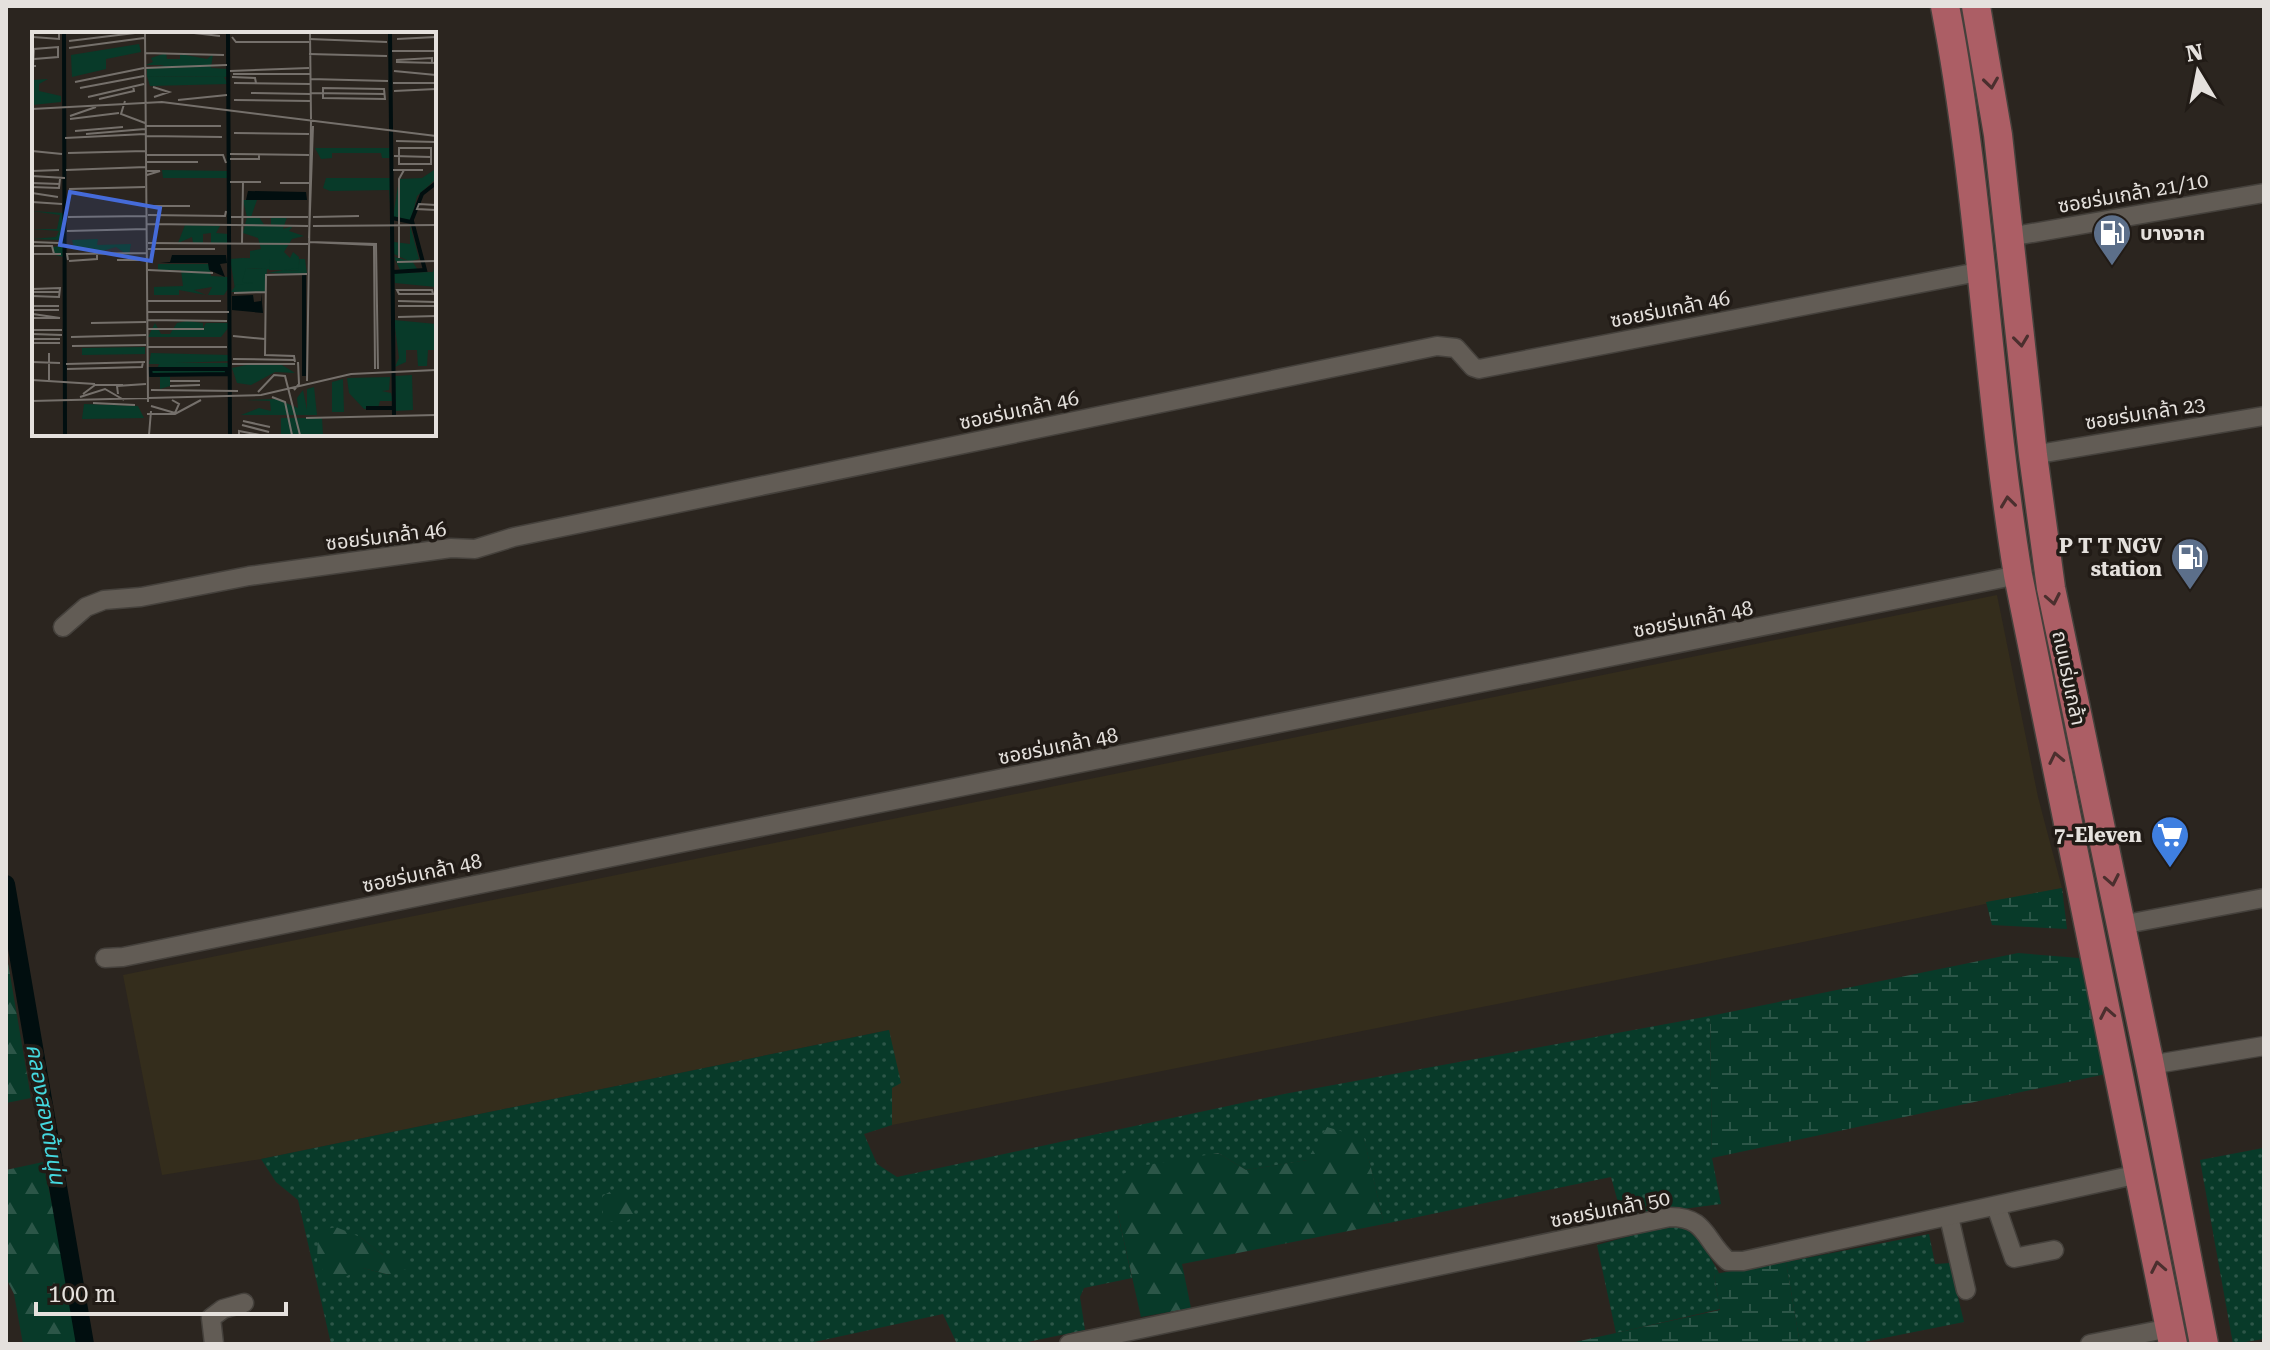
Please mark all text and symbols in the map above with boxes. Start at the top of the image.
inset map [32,32,436,436]
north arrow [2158,32,2238,112]
text: N [2184,39,2205,67]
one-way arrow [1982,76,1999,89]
street label: ซอยร่มเกล้า 21/10 [2056,168,2210,218]
fuel station icon: บางจาก [2091,212,2133,267]
place label: บางจาก [2140,221,2205,245]
street label: ซอยร่มเกล้า 46 [1608,286,1732,332]
one-way arrow [2012,335,2029,348]
street label: ซอยร่มเกล้า 46 [957,386,1081,434]
street label: ซอยร่มเกล้า 23 [2083,392,2207,434]
one-way arrow [2000,495,2017,509]
street label: ซอยร่มเกล้า 46 [324,517,448,555]
place label: P T T NGV station [2059,534,2163,581]
fuel station icon: P T T NGV station [2169,536,2211,591]
one-way arrow [2043,592,2060,605]
street label: ซอยร่มเกล้า 48 [1631,596,1755,642]
street label: ถนนร่มเกล้า [2047,629,2091,727]
street label: ซอยร่มเกล้า 48 [996,723,1120,769]
one-way arrow [2048,751,2065,764]
supermarket icon: 7-Eleven [2149,814,2191,869]
place label: 7-Eleven [2054,823,2143,847]
street label: ซอยร่มเกล้า 48 [360,849,484,897]
one-way arrow [2103,874,2120,887]
one-way arrow [2099,1006,2116,1020]
water label: คลองสองต้นนุ่น [20,1042,71,1188]
street label: ซอยร่มเกล้า 50 [1548,1186,1672,1232]
one-way arrow [2150,1261,2167,1275]
scale bar [36,1266,286,1316]
text: 100 m [48,1280,116,1308]

